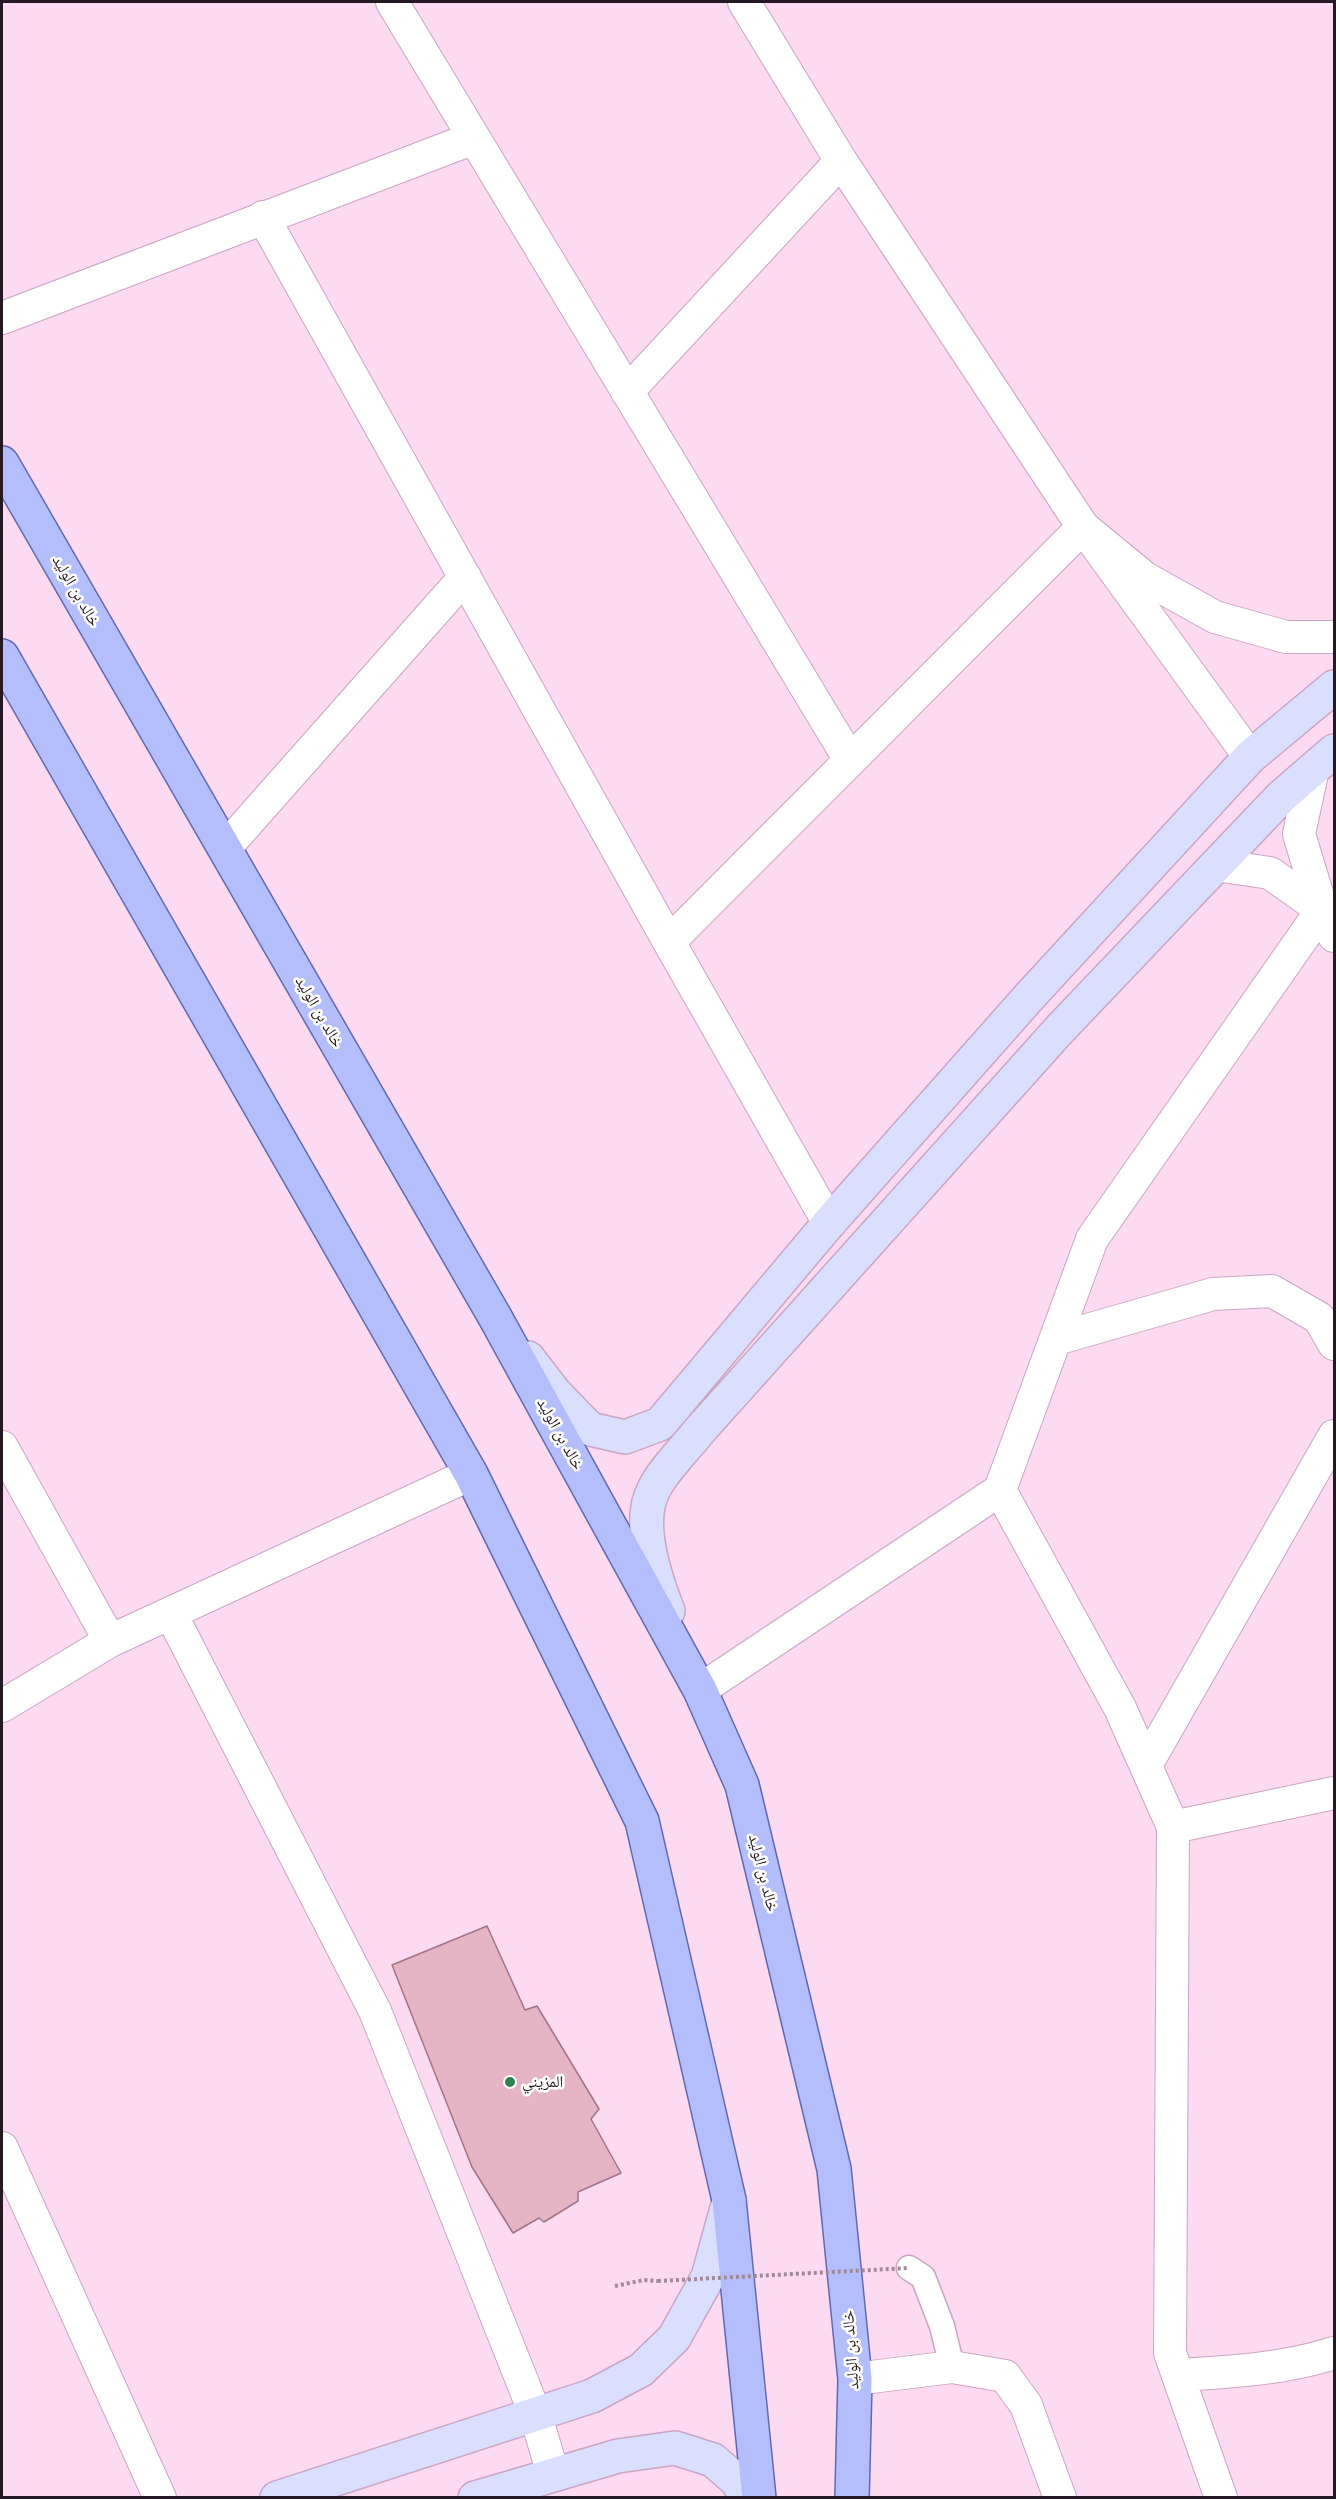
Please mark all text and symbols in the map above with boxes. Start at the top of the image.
street label: خالد بن الوليد [48,552,104,630]
street label: خالد بن الوليد [291,973,347,1051]
street label: خالد بن الوليد [532,1395,588,1473]
street label: خالد بن الوليد [744,1832,782,1914]
place label: المزيني [522,2072,563,2092]
marker: المزيني [503,2075,517,2089]
street label: خالد بن الوليد [839,2310,863,2390]

